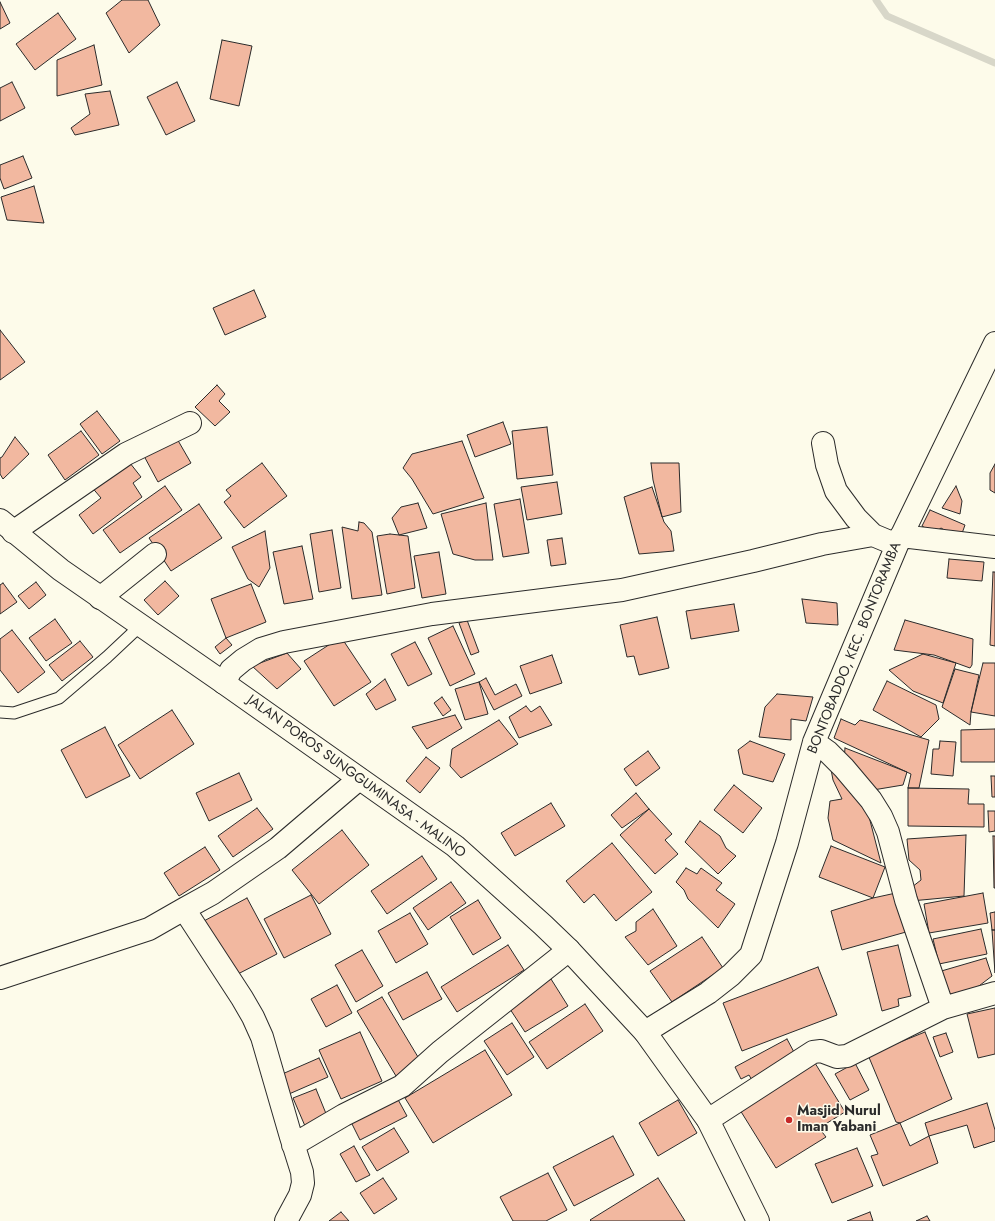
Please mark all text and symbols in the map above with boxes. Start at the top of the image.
street label: BONTOBADDO, KEC. BONTORAMBA [805,540,905,756]
street label: JALAN POROS SUNGGUMINASA - MALINO [243,692,469,862]
place label: Masjid Nurul Iman Yabani [797,1104,881,1136]
marker: Masjid Nurul Iman Yabani [784,1115,794,1125]

